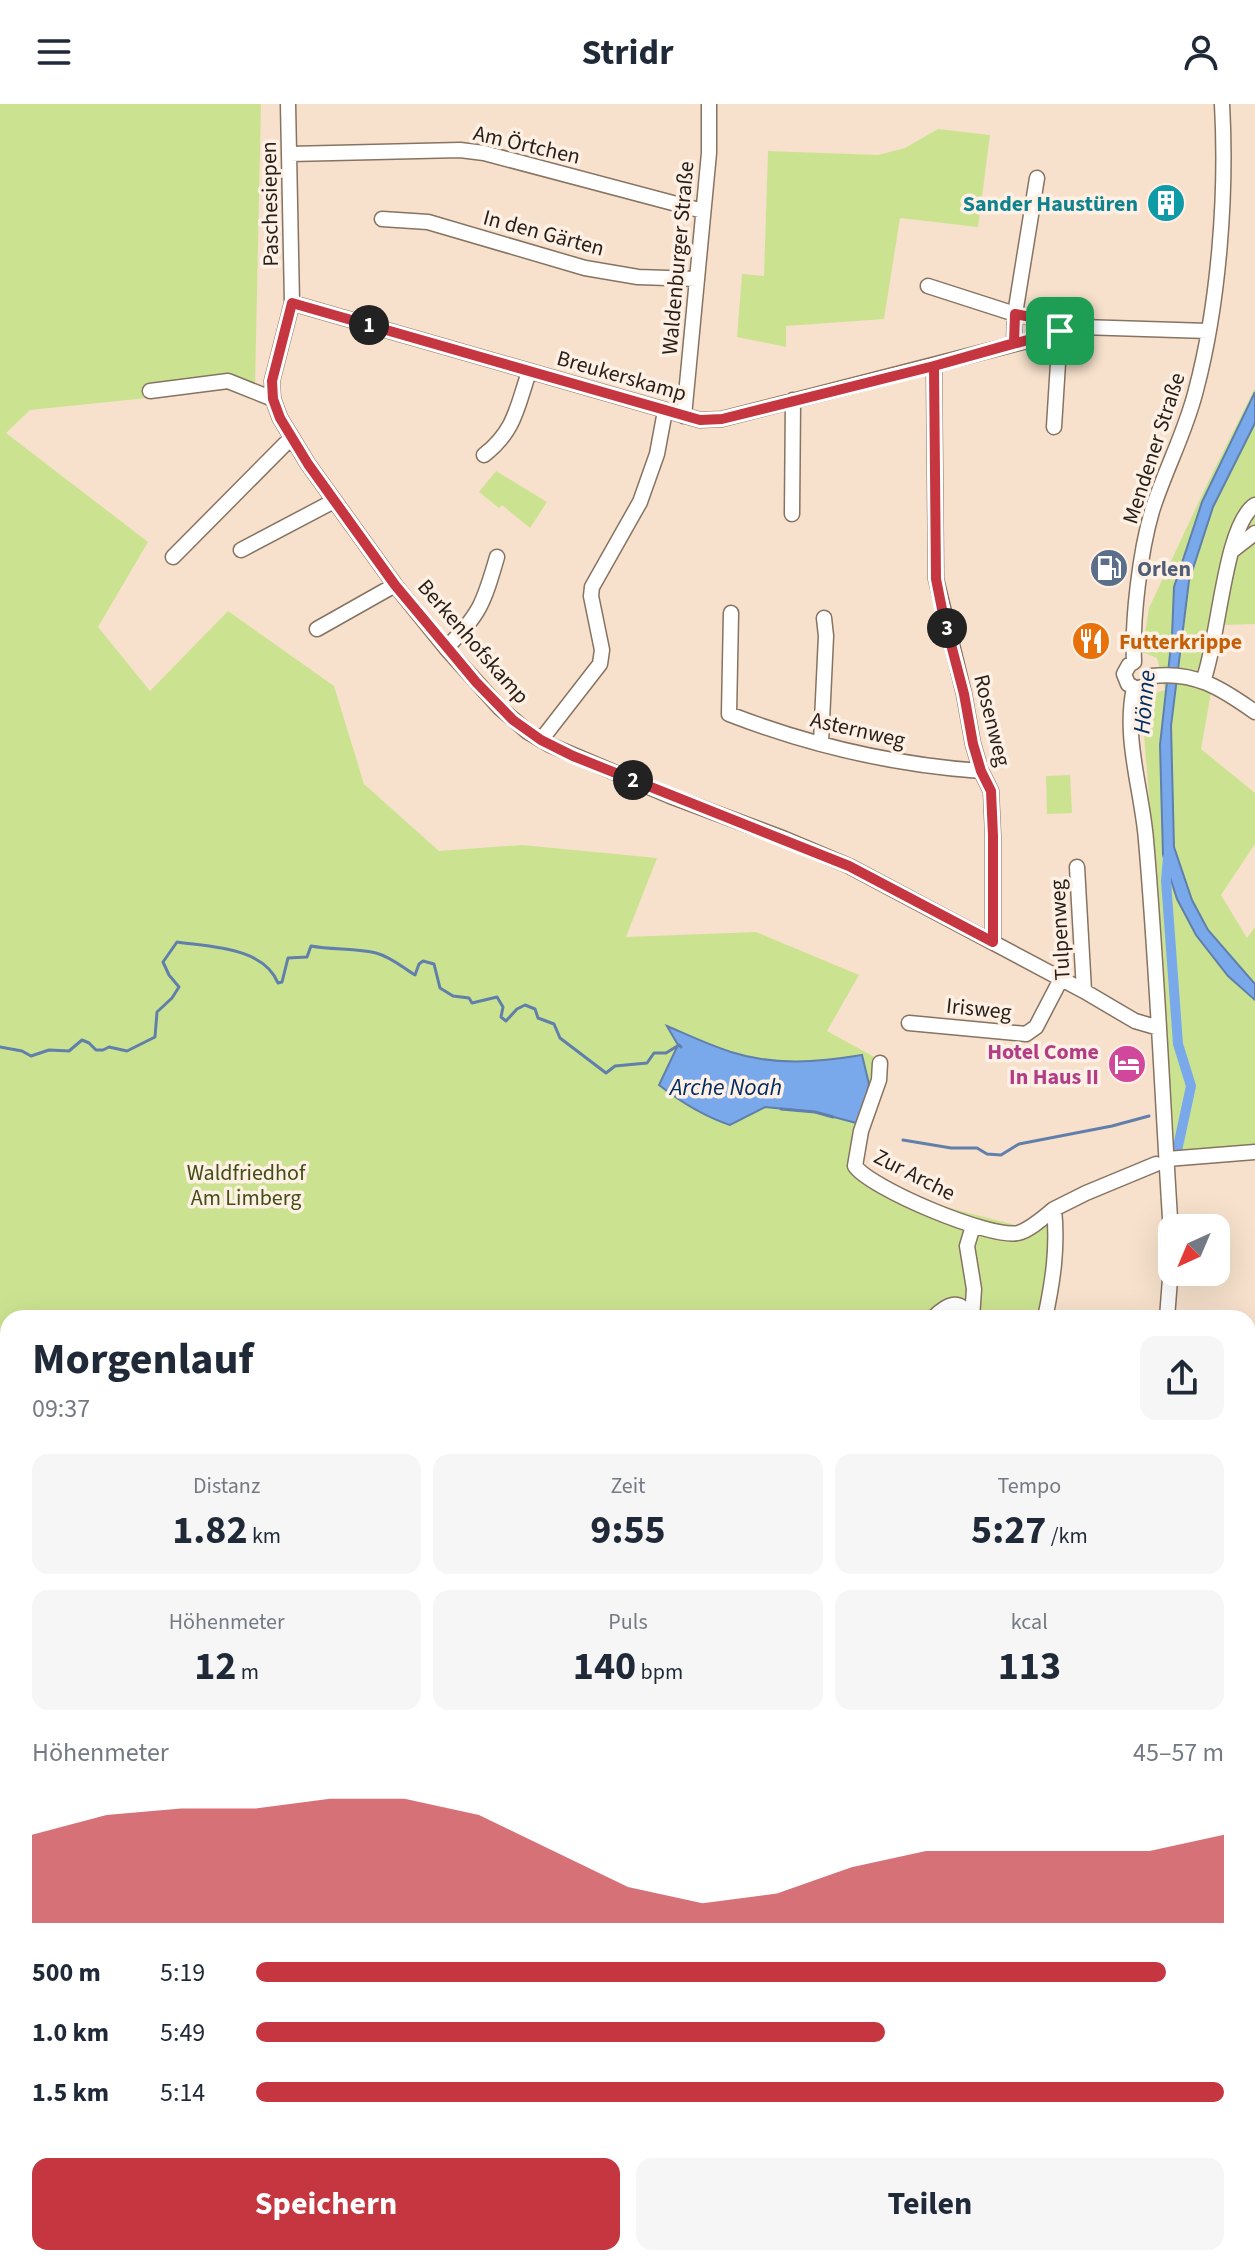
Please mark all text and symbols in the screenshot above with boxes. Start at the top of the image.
text: Stridr [581,27,674,78]
icon: menu [32,30,76,74]
icon: person [1179,30,1223,74]
street label: Am Örtchen [470,117,583,173]
street label: Paschesiepen [253,141,287,267]
street label: Waldenburger Straße [654,160,702,356]
building icon: Sander Haustüren [1145,182,1187,224]
place label: Sander Haustüren [963,188,1138,220]
street label: In den Gärten [480,201,608,264]
pin [1026,297,1094,365]
pin: 1 [349,305,389,345]
text: 1 [363,309,375,341]
icon: arrive [1038,309,1082,353]
street label: Breukerskamp [553,342,690,410]
street label: Mendener Straße [1114,368,1194,528]
fuel station icon: Orlen [1088,547,1130,589]
place label: Orlen [1137,553,1191,585]
street label: Berkenhofskamp [410,572,537,711]
pin: 3 [927,608,967,648]
text: 3 [941,612,953,644]
restaurant icon: Futterkrippe [1070,620,1112,662]
place label: Futterkrippe [1119,626,1242,658]
water label: Hönne [1124,669,1165,735]
street label: Rosenweg [965,671,1019,770]
street label: Asternweg [807,704,908,756]
pin: 2 [613,760,653,800]
text: 2 [627,764,639,796]
street label: Tulpenweg [1041,879,1079,981]
street label: Irisweg [945,990,1013,1028]
place label: Hotel Come In Haus II [987,1036,1099,1093]
hotel icon: Hotel Come In Haus II [1106,1043,1148,1085]
water label: Arche Noah [668,1070,782,1105]
street label: Zur Arche [868,1141,961,1209]
park label: Waldfriedhof Am Limberg [187,1157,307,1214]
north arrow [1158,1214,1230,1286]
map controls [1158,1214,1230,1286]
text: Morgenlauf [32,1328,253,1391]
button: share [1140,1336,1224,1420]
text: 09:37 [32,1390,90,1427]
text: Distanz [193,1470,260,1502]
text: Zeit [610,1470,646,1502]
text: Tempo [998,1470,1061,1502]
text: 1.82 [172,1502,248,1559]
text: 9:55 [590,1502,666,1559]
text: 5:27 [971,1502,1046,1559]
text: km [248,1520,281,1552]
text: /km [1046,1520,1088,1552]
text: Höhenmeter [169,1606,285,1638]
text: Puls [608,1606,648,1638]
text: kcal [1011,1606,1048,1638]
text: 12 [194,1638,236,1695]
text: 140 [573,1638,636,1695]
text: 113 [998,1638,1061,1695]
text: m [236,1656,259,1688]
text: bpm [636,1656,683,1688]
text: Höhenmeter [32,1734,169,1771]
text: 45–57 m [1133,1734,1224,1771]
text: 500 m [32,1954,101,1991]
text: 5:19 [160,1954,205,1991]
text: 1.0 km [32,2014,109,2051]
text: 5:49 [160,2014,205,2051]
text: 1.5 km [32,2074,109,2111]
text: 5:14 [160,2074,205,2111]
button: Speichern [32,2158,620,2250]
button: Teilen [636,2158,1224,2250]

